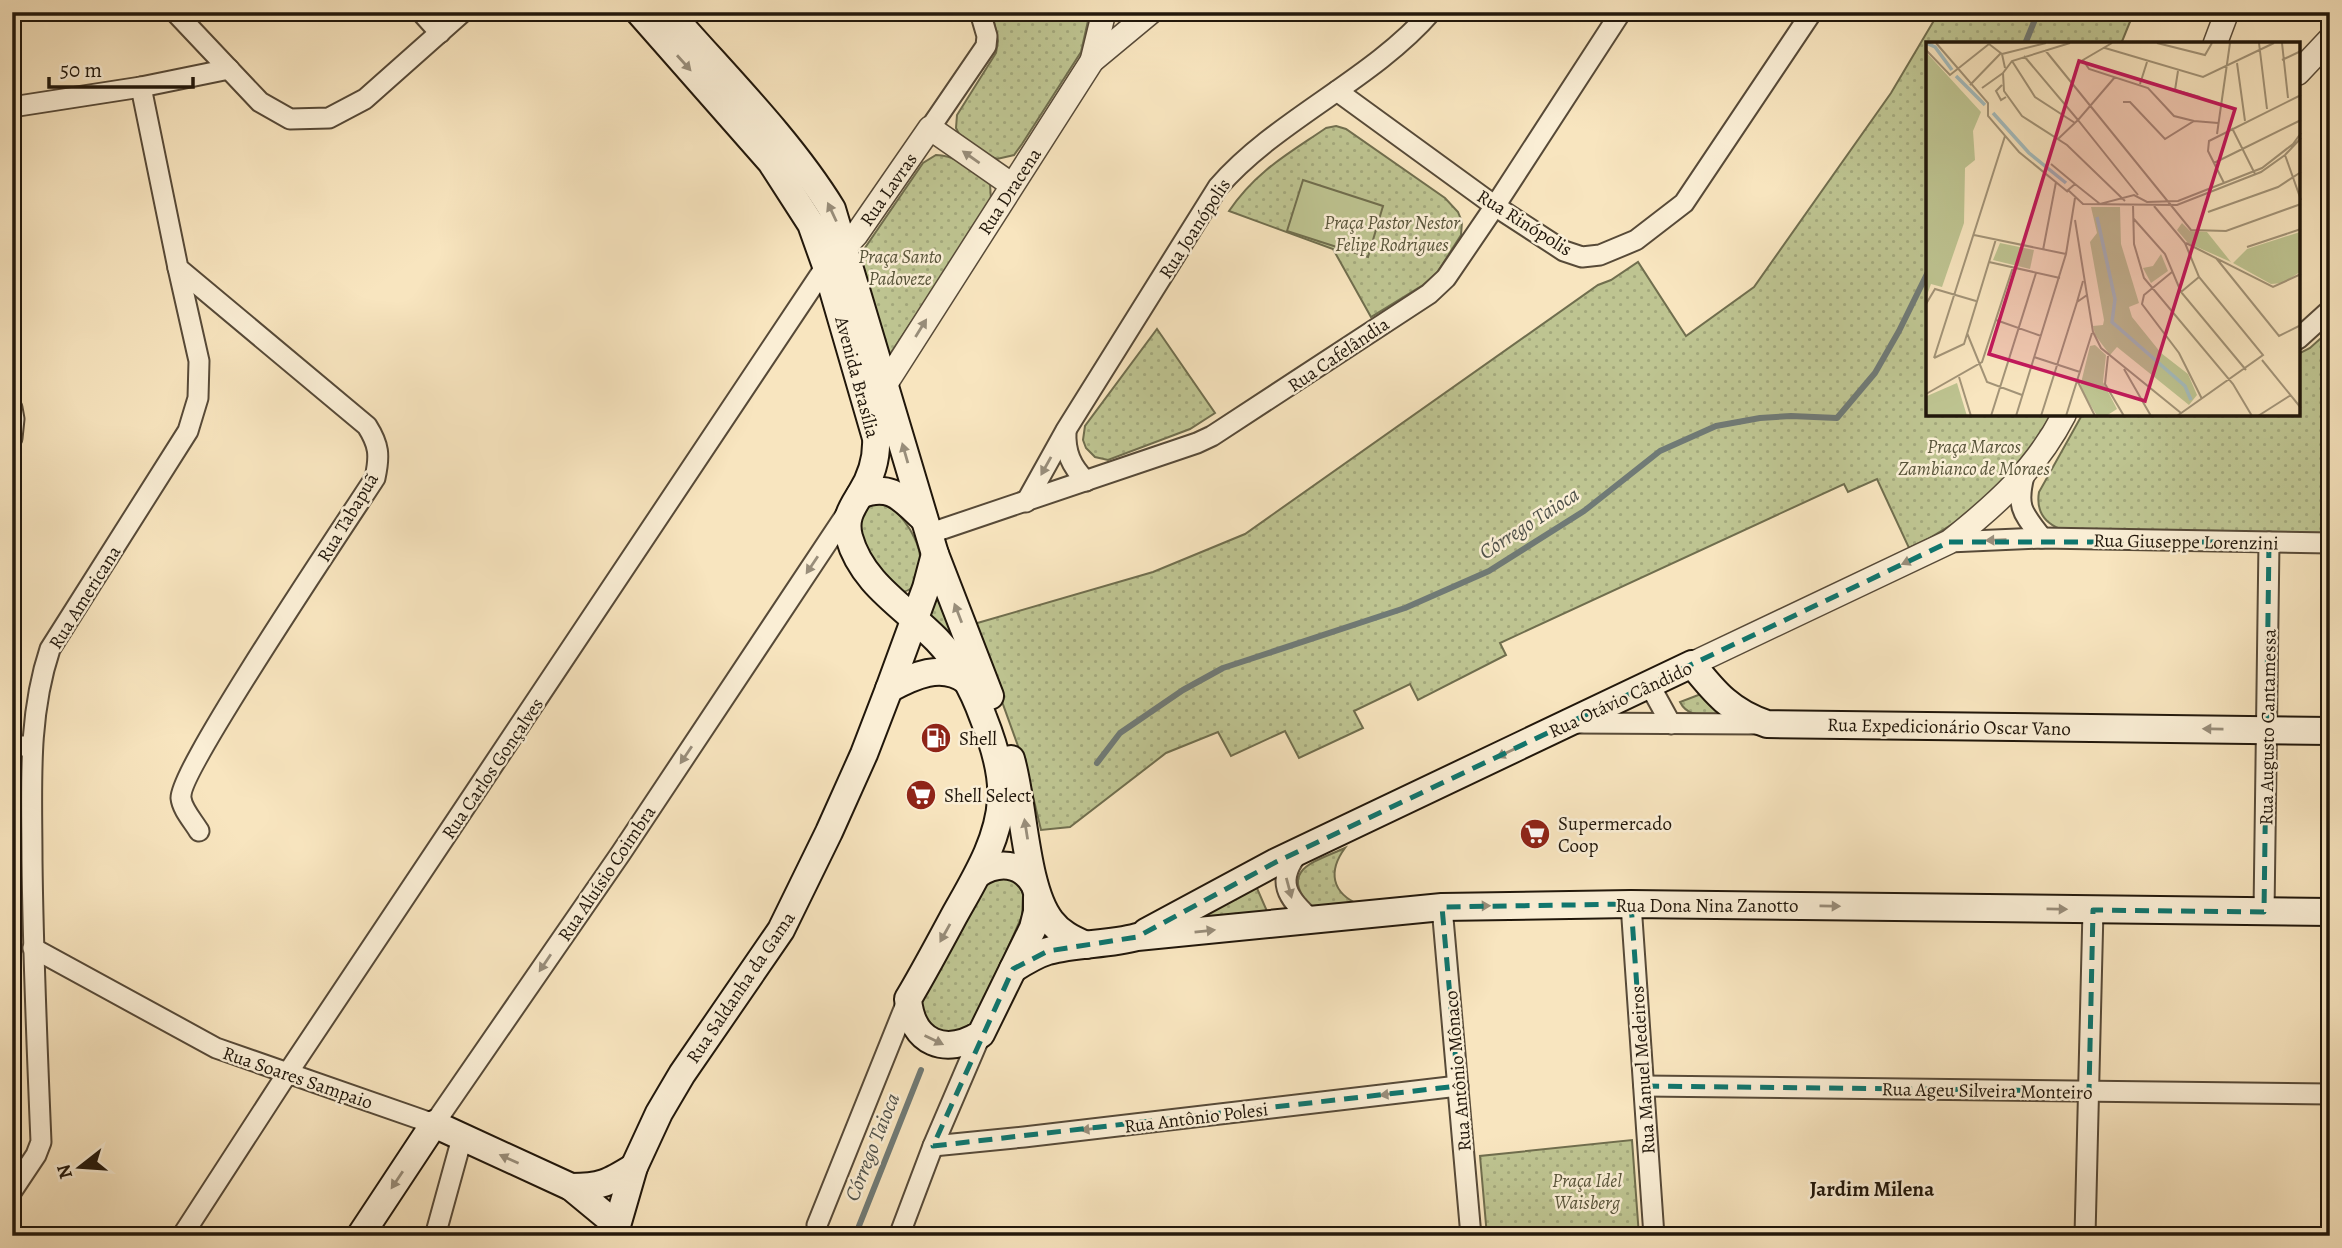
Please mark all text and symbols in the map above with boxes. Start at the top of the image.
inset map [1926,42,2300,416]
scale bar [49,46,192,90]
one-way arrow [676,54,692,72]
text: 50 m [60,56,102,84]
street label: Rua Dracena [972,143,1048,240]
street label: Rua Lavras [854,148,924,231]
one-way arrow [962,150,980,164]
street label: Rua Joanópolis [1153,173,1237,284]
street label: Rua Rinópolis [1472,183,1577,262]
one-way arrow [826,202,838,222]
park label: Praça Pastor Nestor Felipe Rodrigues [1324,210,1461,258]
park label: Praça Santo Padoveze [858,244,942,292]
street label: Rua Cafelândia [1283,311,1395,398]
street label: Avenida Brasília [828,313,886,441]
one-way arrow [915,318,928,337]
park label: Praça Marcos Zambianco de Moraes [1898,434,2050,482]
one-way arrow [899,443,909,464]
one-way arrow [1040,456,1052,476]
street label: Rua Tabapuã [311,468,385,567]
water label: Córrego Taioca [1474,480,1585,566]
street label: Rua Giuseppe Lorenzini [2093,527,2279,557]
one-way arrow [1984,535,2006,546]
street label: Rua Americana [43,541,127,654]
one-way arrow [1901,554,1921,566]
one-way arrow [805,555,818,575]
one-way arrow [952,603,963,624]
street label: Rua Augusto Cantamessa [2253,628,2283,826]
street label: Rua Otávio Cândido [1545,655,1696,745]
street label: Rua Carlos Gonçalves [436,693,550,844]
street label: Rua Expedicionário Oscar Vano [1827,712,2071,742]
fuel station icon: Shell [919,721,953,755]
one-way arrow [2201,723,2223,735]
place label: Shell [959,726,997,752]
one-way arrow [679,745,692,764]
one-way arrow [1496,747,1516,758]
supermarket icon: Shell Select [904,778,938,812]
place label: Shell Select [944,783,1031,809]
street label: Rua Aluísio Coimbra [552,800,662,947]
place label: Supermercado Coop [1558,811,1672,859]
supermarket icon: Supermercado Coop [1518,817,1552,851]
one-way arrow [1020,818,1031,840]
one-way arrow [1284,878,1295,900]
street label: Rua Dona Nina Zanotto [1615,893,1799,919]
one-way arrow [1469,901,1491,912]
one-way arrow [1819,901,1841,912]
one-way arrow [2047,903,2069,915]
street label: Rua Saldanha da Gama [680,906,801,1069]
one-way arrow [939,924,951,943]
one-way arrow [1194,925,1216,936]
one-way arrow [538,953,551,973]
street label: Rua Manuel Medeiros [1624,985,1662,1155]
street label: Rua Antônio Mônaco [1438,989,1478,1152]
one-way arrow [924,1034,944,1046]
street label: Rua Soares Sampaio [219,1040,376,1116]
street label: Rua Ageu Silveira Monteiro [1881,1076,2093,1106]
one-way arrow [1379,1088,1401,1099]
water label: Córrego Taioca [838,1089,906,1205]
street label: Rua Antônio Polesi [1123,1096,1270,1140]
one-way arrow [1080,1124,1102,1135]
north arrow [46,1132,116,1202]
one-way arrow [499,1153,519,1165]
text: N [50,1161,79,1182]
park label: Praça Idel Waisberg [1552,1168,1622,1216]
one-way arrow [390,1171,404,1189]
district label: Jardim Milena [1810,1175,1935,1203]

